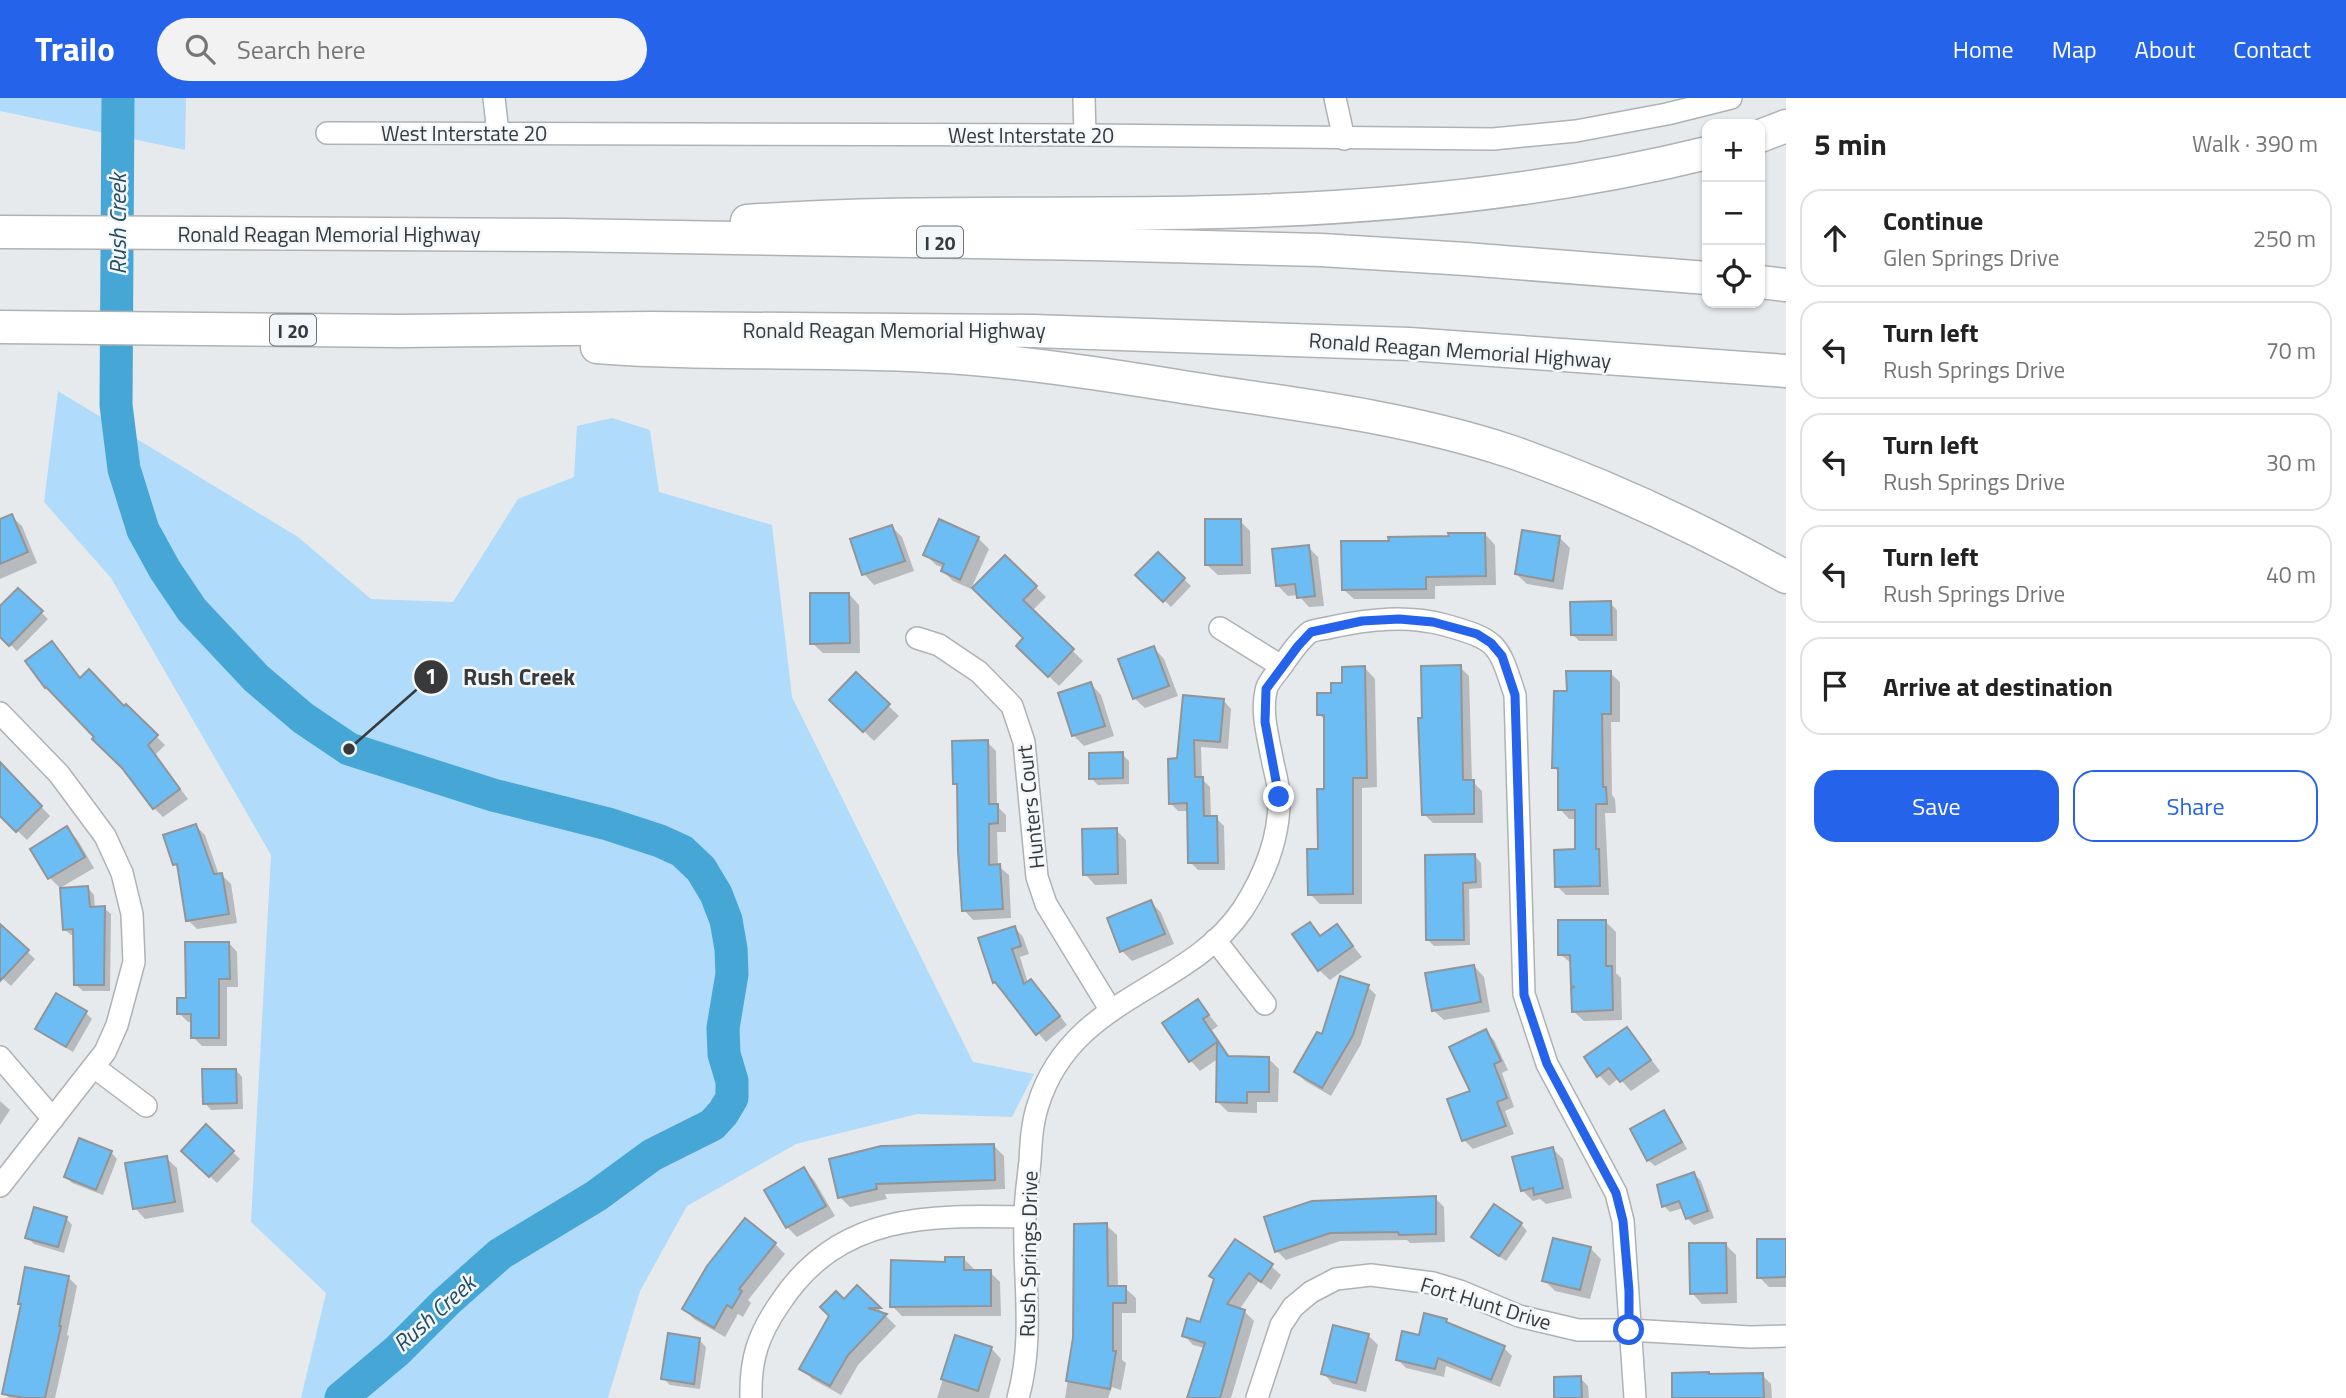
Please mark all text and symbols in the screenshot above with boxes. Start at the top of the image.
search box [157,18,647,81]
text: Trailo [35,24,115,74]
icon: search [181,30,219,68]
text: Search here [237,30,366,69]
text: Home [1953,31,2014,67]
text: Map [2052,31,2097,67]
text: About [2135,31,2195,67]
text: Contact [2233,31,2311,67]
street label: West Interstate 20 [381,117,547,149]
street label: West Interstate 20 [948,119,1114,151]
map controls [1702,119,1765,308]
button: + [1702,119,1765,182]
text: 5 min [1814,121,1887,167]
text: Walk · 390 m [2192,126,2318,161]
water label: Rush Creek [100,171,135,274]
button: − [1702,182,1765,245]
text: Continue [1883,201,1983,240]
street label: Ronald Reagan Memorial Highway [177,218,481,250]
icon: ahead [1816,219,1854,257]
text: 250 m [2253,221,2316,256]
road number: I 20 [917,226,963,258]
text: Glen Springs Drive [1883,240,2059,275]
button: locate [1702,245,1765,308]
text: Turn left [1883,313,1978,352]
road number: I 20 [270,314,316,346]
street label: Ronald Reagan Memorial Highway [742,314,1046,346]
street label: Ronald Reagan Memorial Highway [1308,323,1612,377]
icon: left [1816,331,1854,369]
text: 70 m [2266,333,2316,368]
text: Rush Springs Drive [1883,352,2065,387]
text: Turn left [1883,425,1978,464]
icon: left [1816,443,1854,481]
text: 30 m [2266,445,2316,480]
text: Rush Springs Drive [1883,464,2065,499]
text: Turn left [1883,537,1978,576]
icon: left [1816,555,1854,593]
text: 40 m [2266,557,2316,592]
text: Rush Springs Drive [1883,576,2065,611]
callout: Rush Creek [414,655,589,699]
text: Rush Creek [463,659,575,694]
text: 1 [425,660,437,692]
icon: arrive [1816,667,1854,705]
text: Arrive at destination [1883,667,2113,706]
street label: Hunters Court [1008,743,1052,870]
button: Save [1814,770,2059,842]
button: Share [2073,770,2318,842]
route end [1263,781,1294,812]
street label: Rush Springs Drive [1011,1171,1045,1337]
water label: Rush Creek [385,1264,485,1360]
street label: Fort Hunt Drive [1417,1268,1555,1338]
route start [1613,1314,1644,1345]

